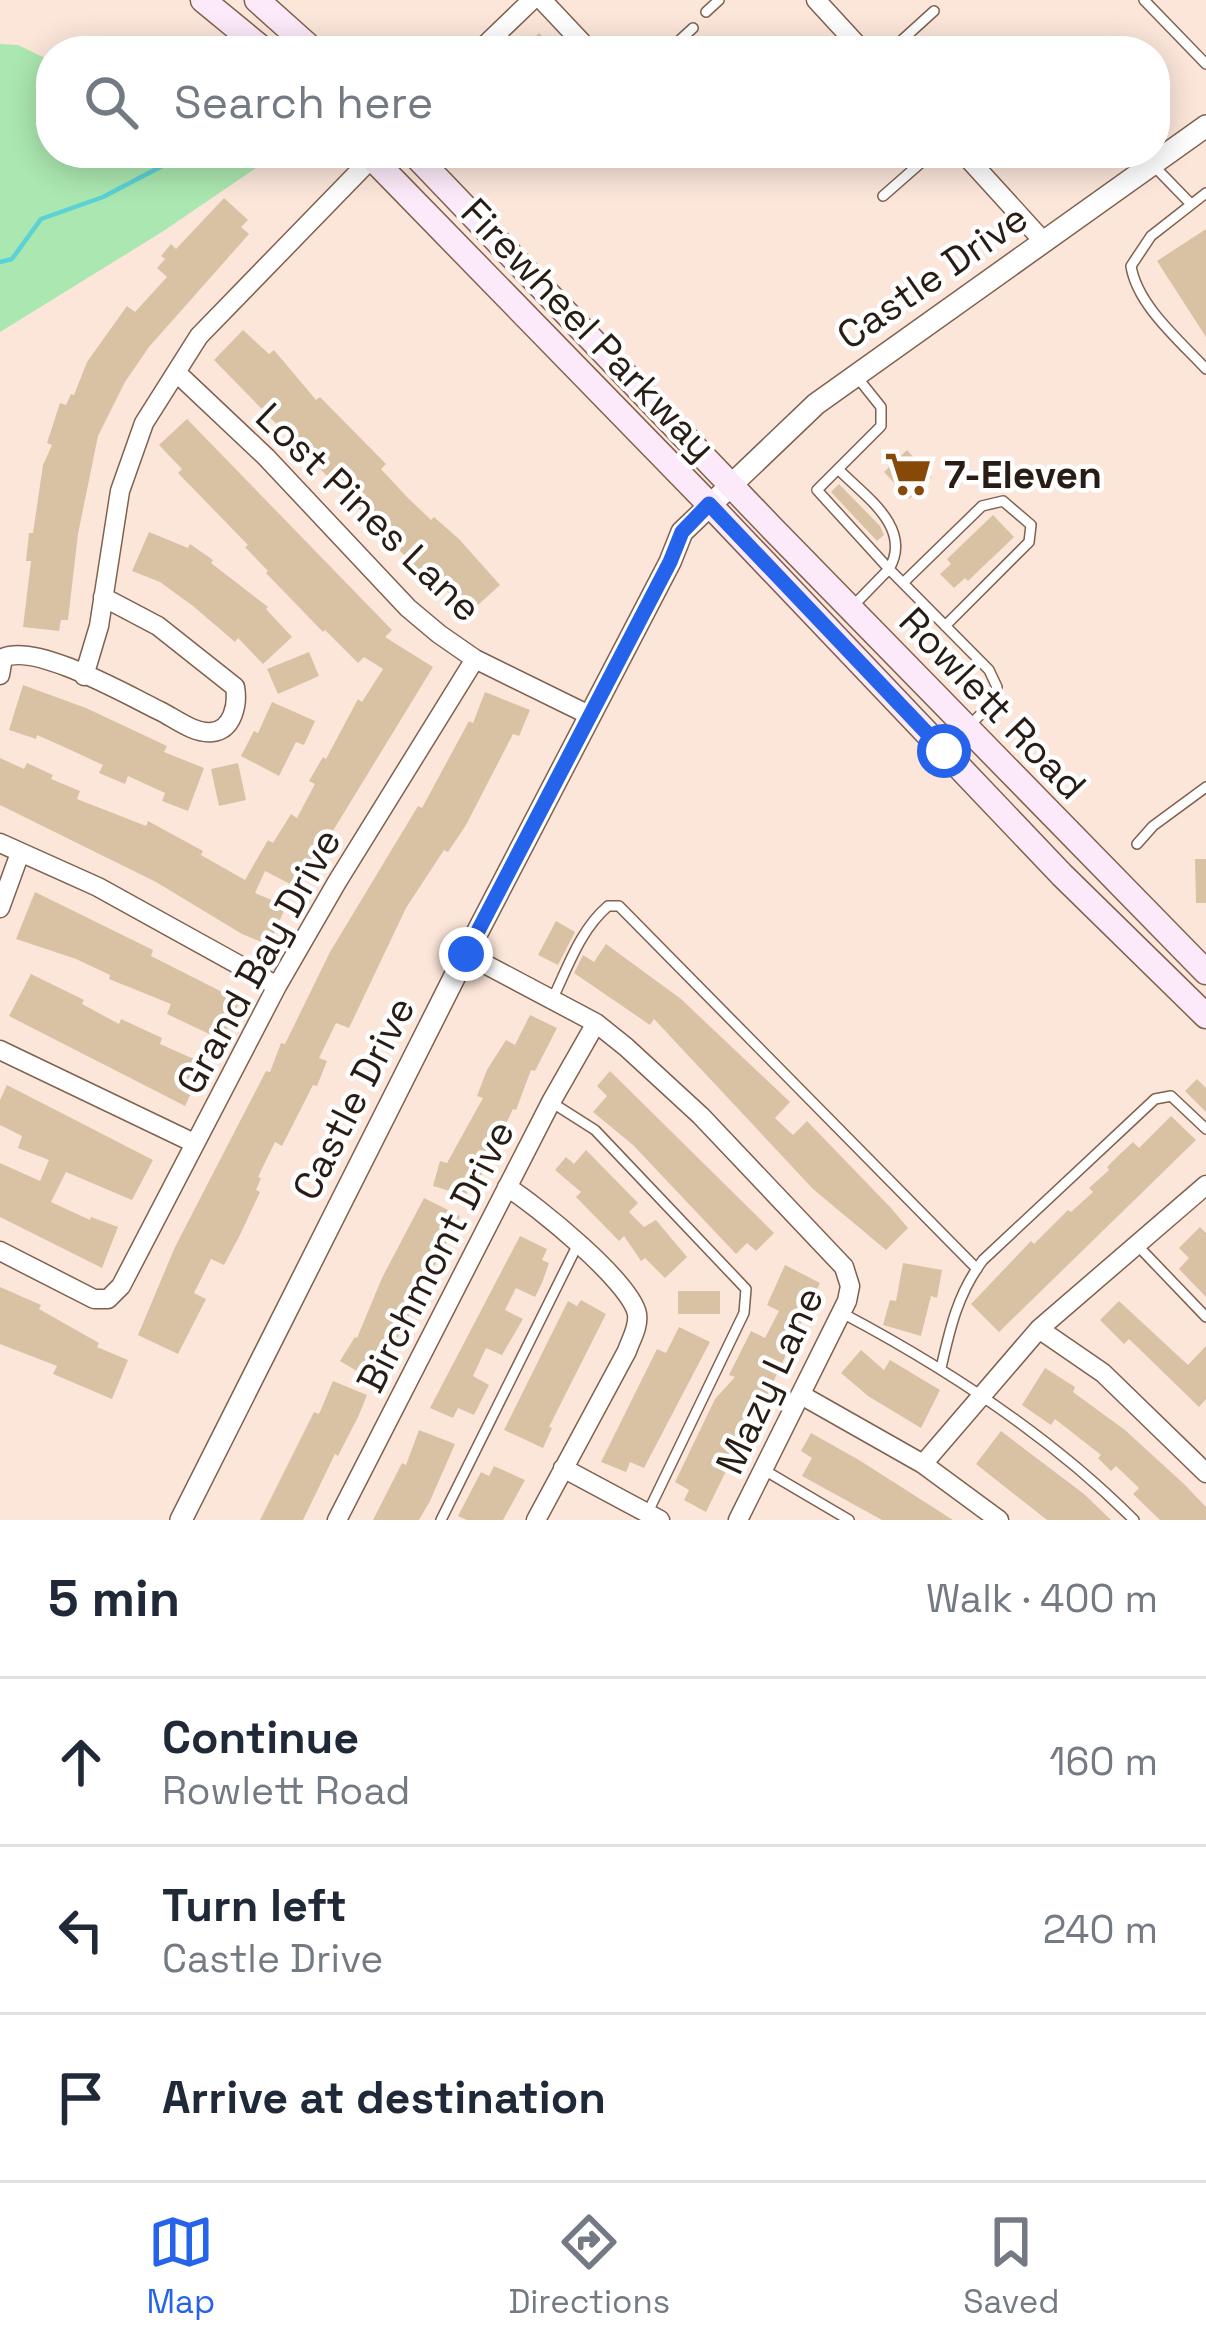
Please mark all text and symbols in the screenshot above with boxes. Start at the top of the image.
search box [36,36,1170,168]
icon: search [78,69,144,135]
text: Search here [174,74,433,131]
street label: Firewheel Parkway [451,188,726,471]
street label: Castle Drive [828,193,1037,360]
street label: Lost Pines Lane [246,392,492,632]
supermarket icon: 7-Eleven [883,449,933,499]
place label: 7-Eleven [944,450,1102,499]
street label: Rowlett Road [889,597,1097,810]
route start [917,724,971,778]
street label: Grand Bay Drive [165,820,352,1103]
route end [439,927,493,981]
street label: Castle Drive [281,988,426,1208]
street label: Birchmont Drive [346,1112,525,1401]
street label: Mazy Lane [705,1279,834,1482]
text: 5 min [48,1566,180,1631]
text: Walk · 400 m [926,1574,1158,1623]
text: Continue [162,1709,359,1766]
icon: ahead [48,1729,114,1795]
text: 160 m [1049,1737,1158,1786]
text: Rowlett Road [162,1766,410,1815]
text: Turn left [162,1877,347,1934]
icon: left [48,1897,114,1963]
text: 240 m [1043,1905,1158,1954]
text: Castle Drive [162,1934,383,1983]
icon: arrive [48,2065,114,2131]
text: Arrive at destination [162,2069,606,2126]
tab: Map [147,2209,215,2323]
tab: Directions [508,2209,670,2323]
tab: Saved [963,2209,1059,2323]

